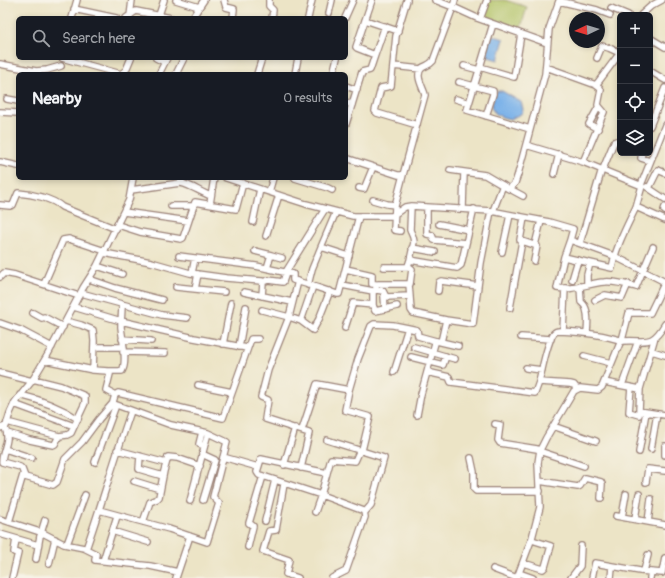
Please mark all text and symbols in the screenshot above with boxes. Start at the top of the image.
north arrow [569,12,605,48]
map controls [617,12,653,156]
button: + [617,12,653,48]
search box [16,16,348,60]
icon: search [30,27,52,49]
text: Search here [62,29,135,48]
button: − [617,48,653,84]
button: locate [617,84,653,120]
text: Nearby [32,88,81,109]
text: 0 results [283,90,332,106]
button: layers [617,120,653,156]

